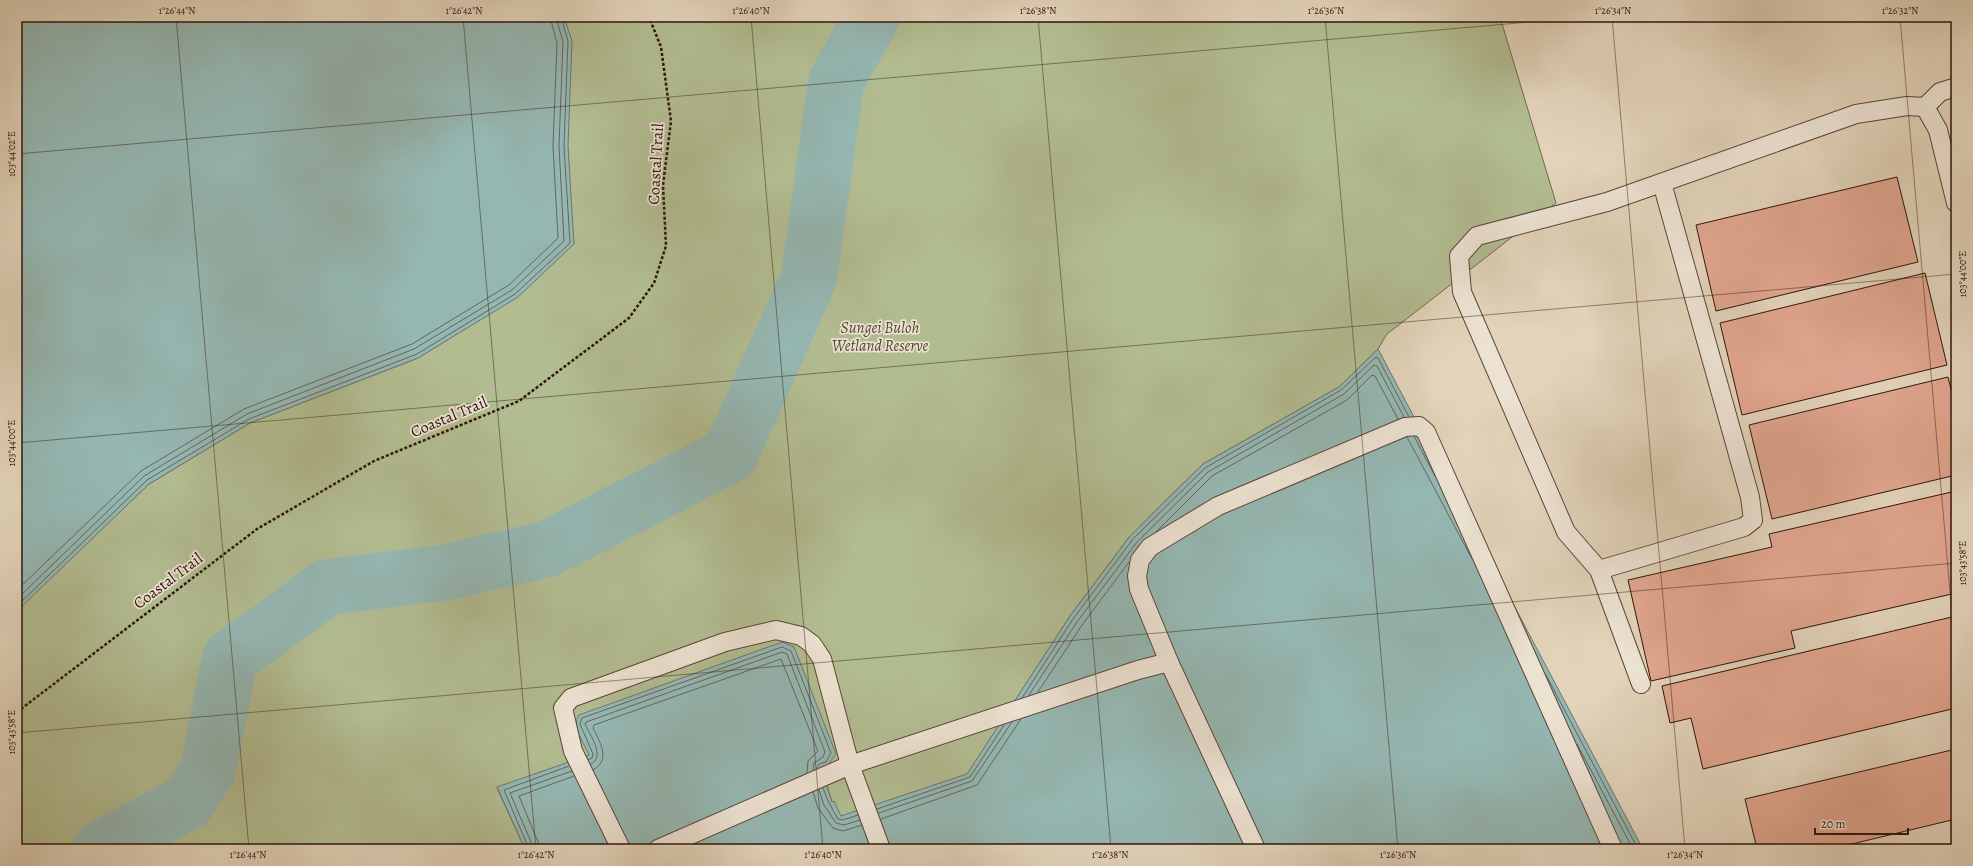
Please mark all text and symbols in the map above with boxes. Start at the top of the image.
text: 1°26'44"N [159,4,195,17]
text: 1°26'42"N [445,4,483,17]
text: 1°26'40"N [732,4,770,17]
text: 1°26'38"N [1020,4,1056,17]
text: 1°26'36"N [1308,4,1344,17]
text: 1°26'34"N [1595,4,1631,17]
text: 1°26'32"N [1882,4,1918,17]
street label: Coastal Trail [643,123,669,205]
text: 103°44'02"E [5,131,18,177]
text: 103°44'00"E [1956,251,1969,297]
park label: Sungei Buloh Wetland Reserve [832,317,929,357]
street label: Coastal Trail [407,391,491,443]
text: 103°44'00"E [5,420,18,466]
text: 103°43'58"E [1956,541,1969,585]
street label: Coastal Trail [129,548,207,614]
text: 103°43'58"E [5,710,18,754]
scale bar [1815,810,1908,836]
text: 20 m [1821,816,1845,832]
text: 1°26'44"N [230,848,266,861]
text: 1°26'42"N [517,848,555,861]
text: 1°26'40"N [804,848,842,861]
text: 1°26'38"N [1092,848,1128,861]
text: 1°26'36"N [1380,848,1416,861]
text: 1°26'34"N [1667,848,1703,861]

